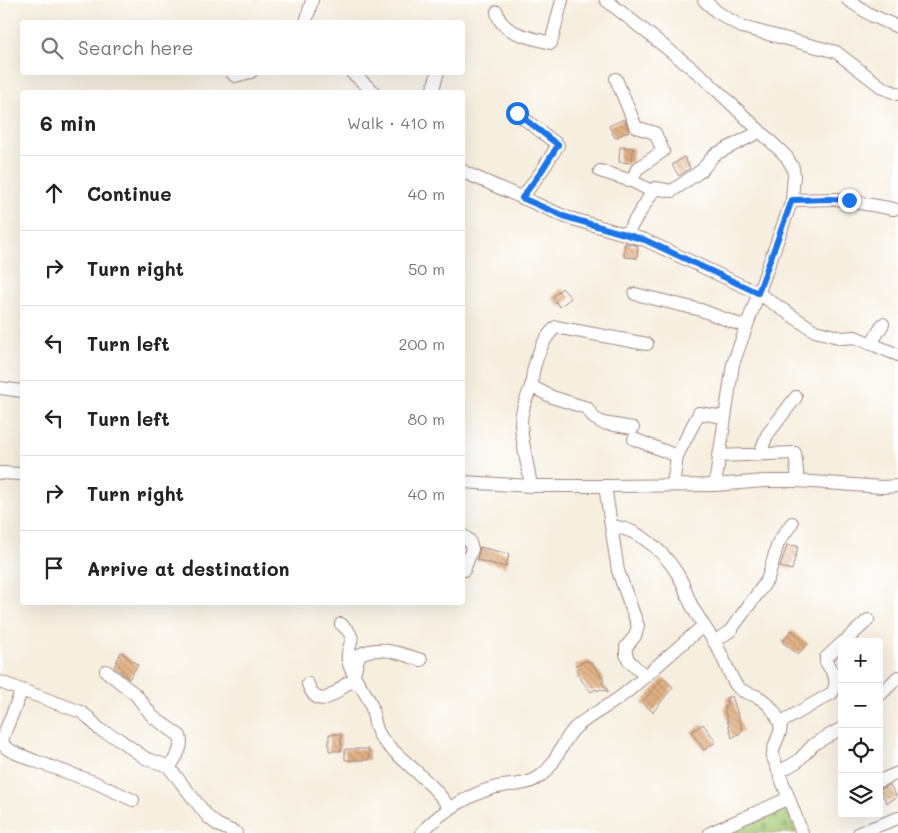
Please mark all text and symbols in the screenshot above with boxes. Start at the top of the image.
search box [20,20,465,75]
icon: search [38,34,66,62]
text: Search here [78,35,194,60]
route start [506,102,529,125]
text: 6 min [40,109,96,136]
text: Walk · 410 m [347,112,445,133]
icon: ahead [40,179,68,207]
text: Continue [87,181,172,206]
text: 40 m [408,183,445,204]
route end [838,189,861,212]
icon: right [40,254,68,282]
text: Turn right [87,256,184,281]
text: 50 m [408,258,445,279]
icon: left [40,329,68,357]
text: Turn left [87,331,170,356]
text: 200 m [398,333,445,354]
icon: left [40,404,68,432]
text: Turn left [87,406,170,431]
text: 80 m [408,408,445,429]
icon: right [40,479,68,507]
text: Turn right [87,481,184,506]
text: 40 m [408,483,445,504]
icon: arrive [40,554,68,582]
text: Arrive at destination [87,556,290,581]
map controls [838,638,883,818]
button: + [838,638,883,683]
button: − [838,683,883,728]
button: locate [838,728,883,773]
button: layers [838,773,883,818]

